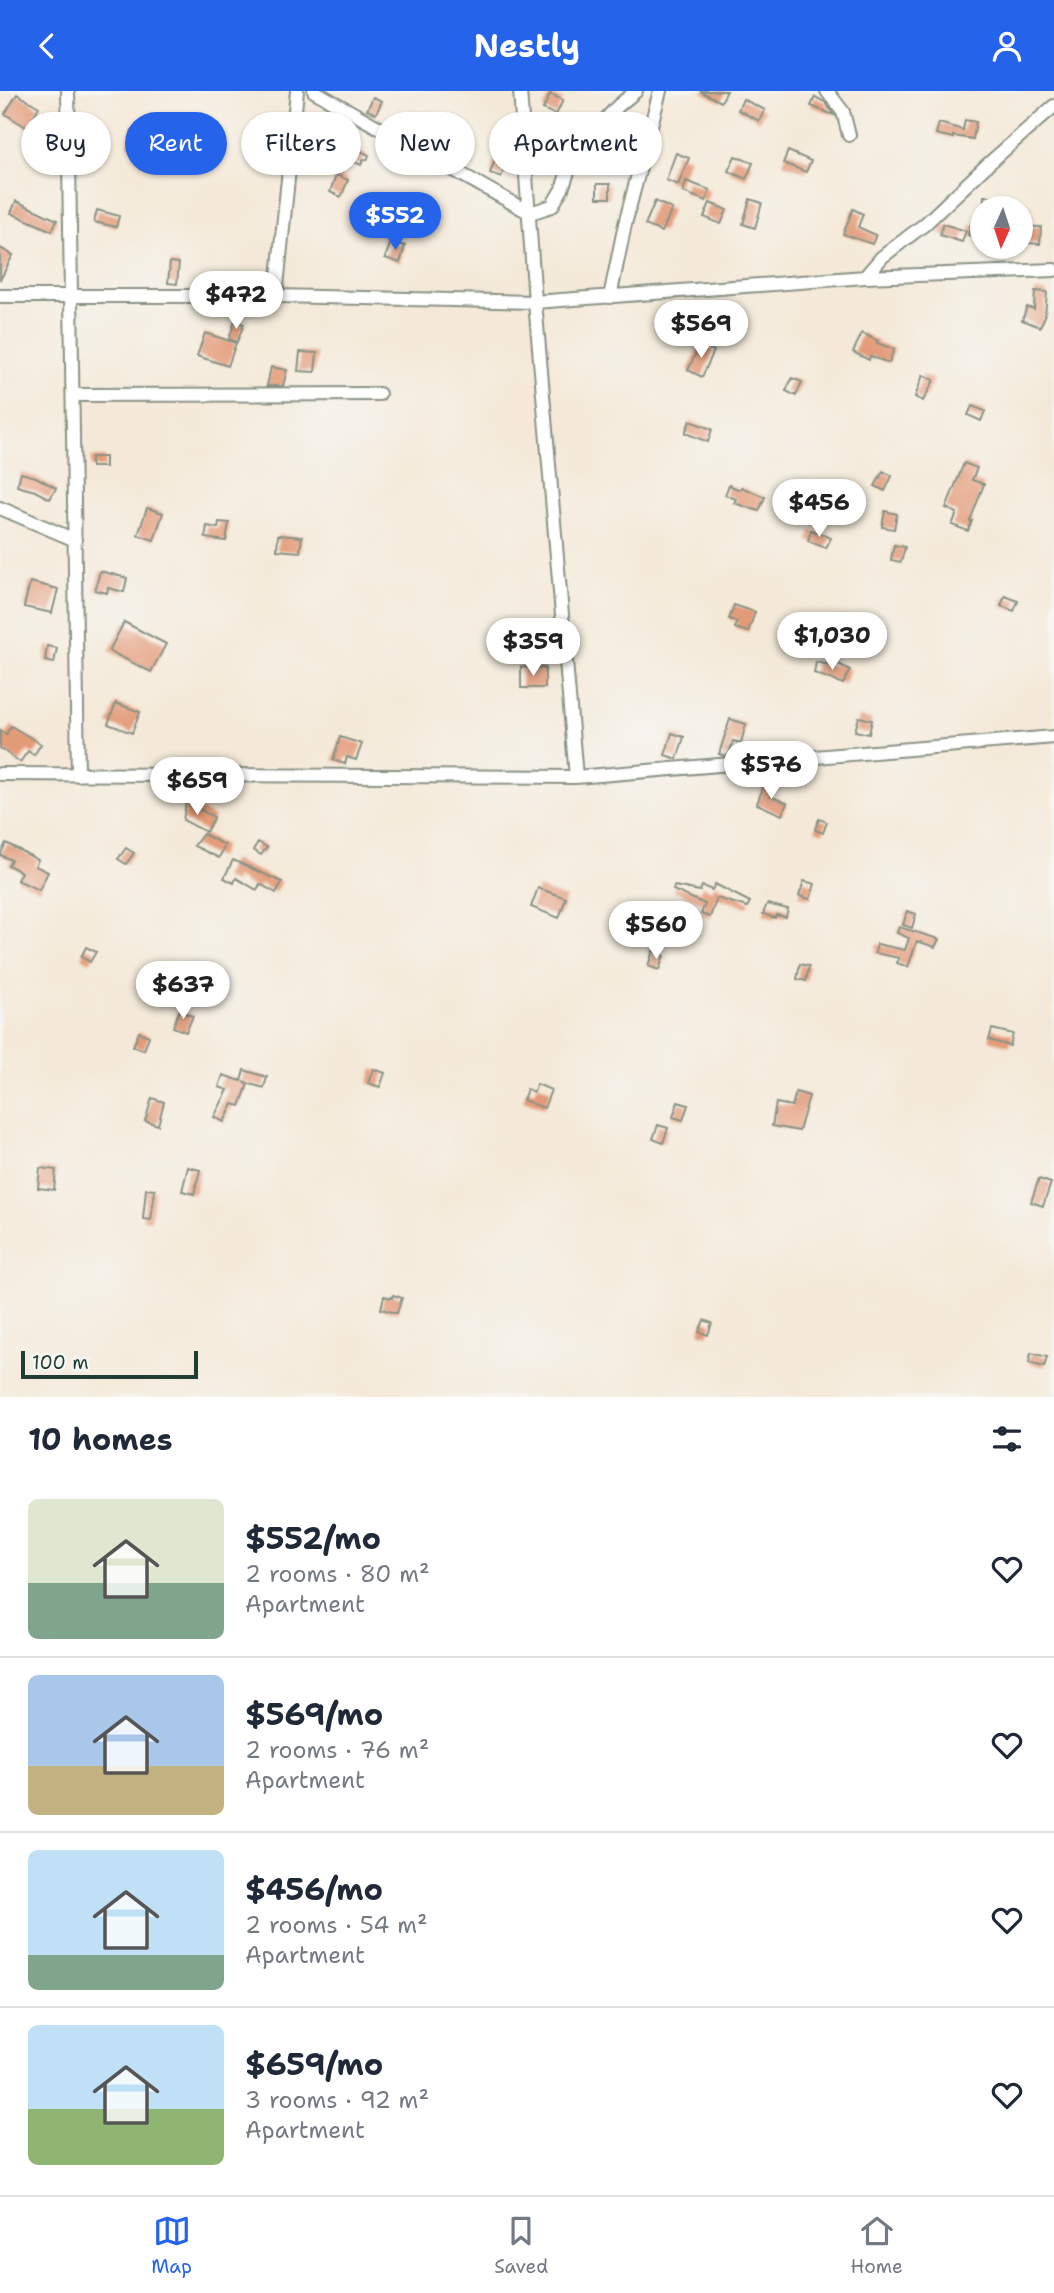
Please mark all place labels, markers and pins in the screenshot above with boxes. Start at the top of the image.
pin: $552 [354,193,436,252]
pin: $472 [195,271,277,331]
pin: $569 [660,301,742,360]
pin: $456 [778,479,860,539]
pin: $1,030 [775,613,889,672]
pin: $359 [492,619,574,678]
pin: $576 [730,741,812,801]
pin: $659 [156,757,238,817]
pin: $560 [615,901,697,961]
pin: $637 [142,961,224,1021]

